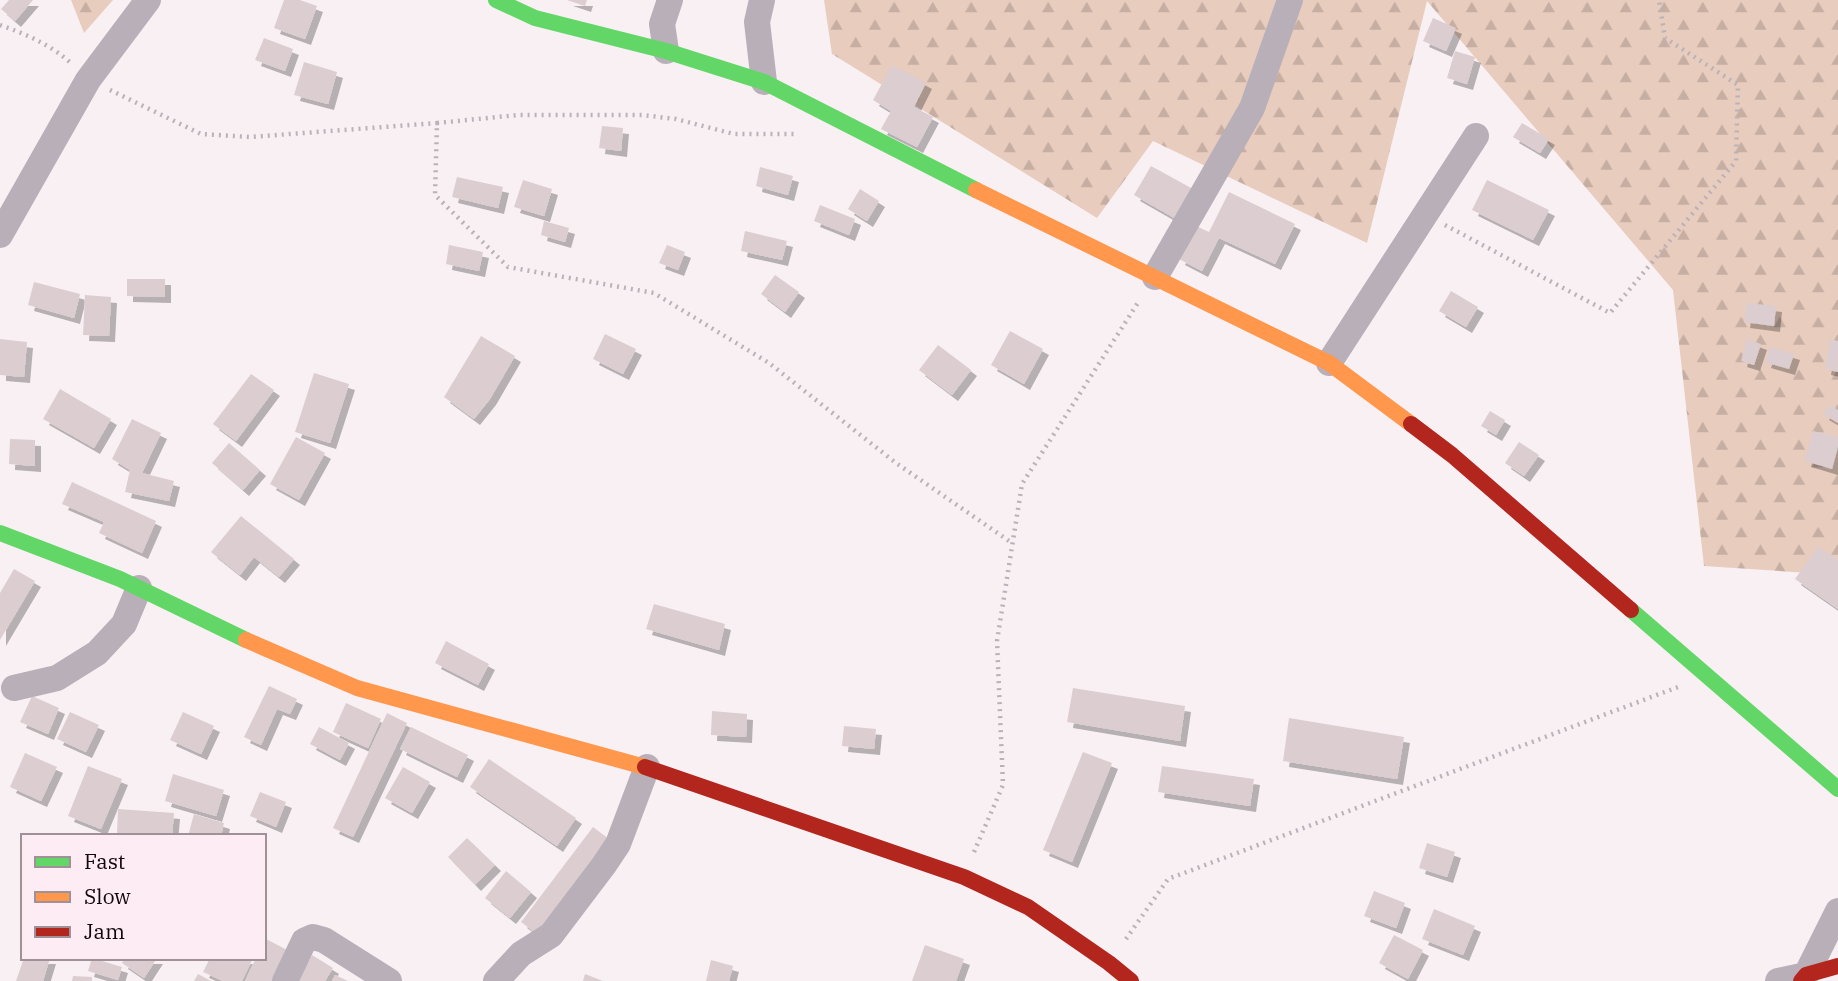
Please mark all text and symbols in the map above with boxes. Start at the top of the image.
legend [21,834,266,960]
text: Fast [84,847,125,875]
text: Slow [84,882,131,910]
text: Jam [84,917,125,945]

